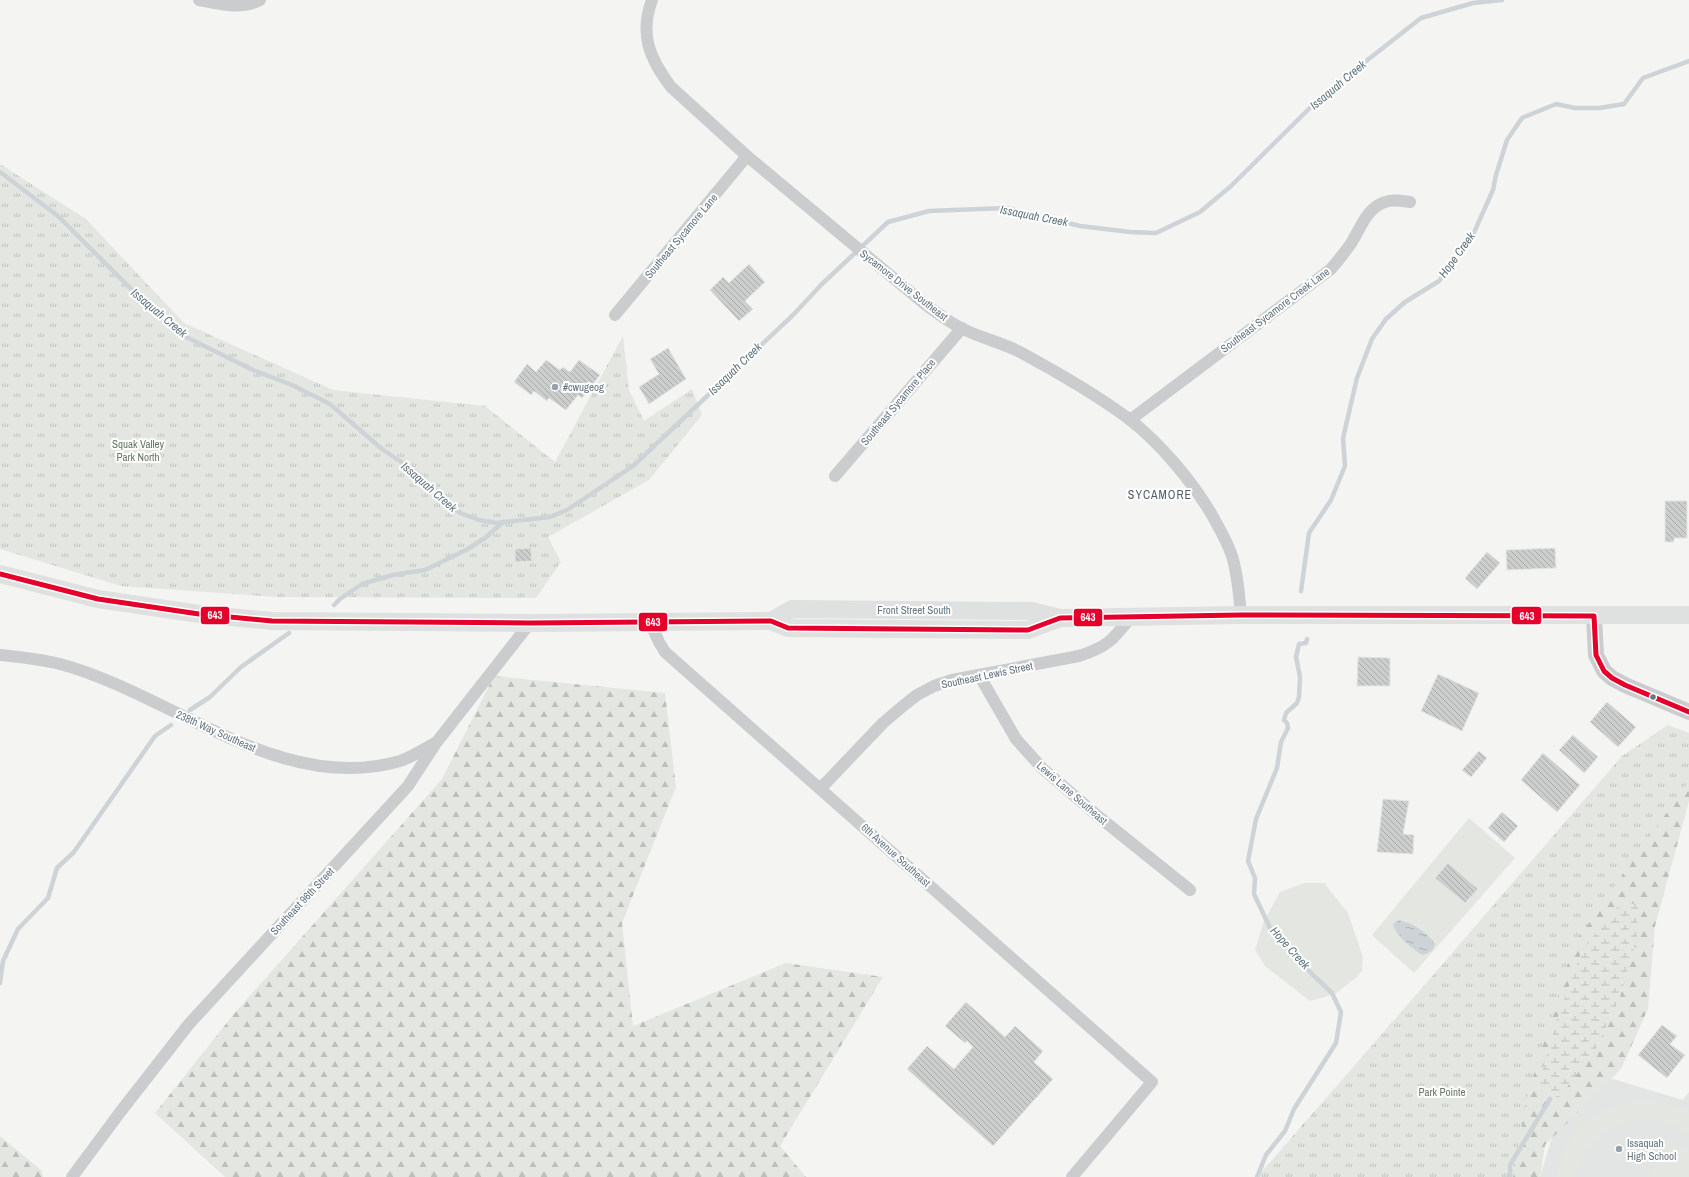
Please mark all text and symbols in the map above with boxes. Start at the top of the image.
water label: Issaquah Creek [1306,56,1370,113]
street label: Southeast Sycamore Lane [641,191,721,281]
water label: Issaquah Creek [999,202,1070,231]
water label: Hope Creek [1435,228,1480,281]
street label: Sycamore Drive Southeast [857,246,951,324]
street label: Southeast Sycamore Creek Lane [1218,264,1332,356]
water label: Issaquah Creek [127,285,191,342]
water label: Issaquah Creek [705,339,766,399]
street label: Southeast Sycamore Place [858,356,938,448]
place label: #cwugeog [563,380,604,394]
marker: #cwugeog [550,382,560,392]
park label: Squak Valley Park North [112,437,164,464]
water label: Issaquah Creek [398,458,461,516]
district label: SYCAMORE [1128,487,1192,503]
street label: Front Street South [877,603,951,617]
line badge: 643 [200,606,230,625]
line badge: 643 [1511,606,1542,625]
text: 643 [207,608,223,622]
line badge: 643 [1073,608,1103,627]
text: 643 [1519,609,1535,623]
text: 643 [1080,610,1096,624]
line badge: 643 [638,612,668,632]
text: 643 [645,615,661,629]
street label: Southeast Lewis Street [940,658,1035,692]
unlabelled marker [1648,692,1658,702]
street label: 238th Way Southeast [174,707,259,755]
street label: Lewis Lane Southeast [1034,758,1111,828]
street label: 6th Avenue Southeast [859,820,934,890]
street label: Southeast 96th Street [267,864,337,938]
water label: Hope Creek [1266,923,1314,974]
park label: Park Pointe [1418,1085,1466,1099]
place label: Issaquah High School [1627,1136,1676,1163]
marker: Issaquah High School [1614,1144,1624,1154]

